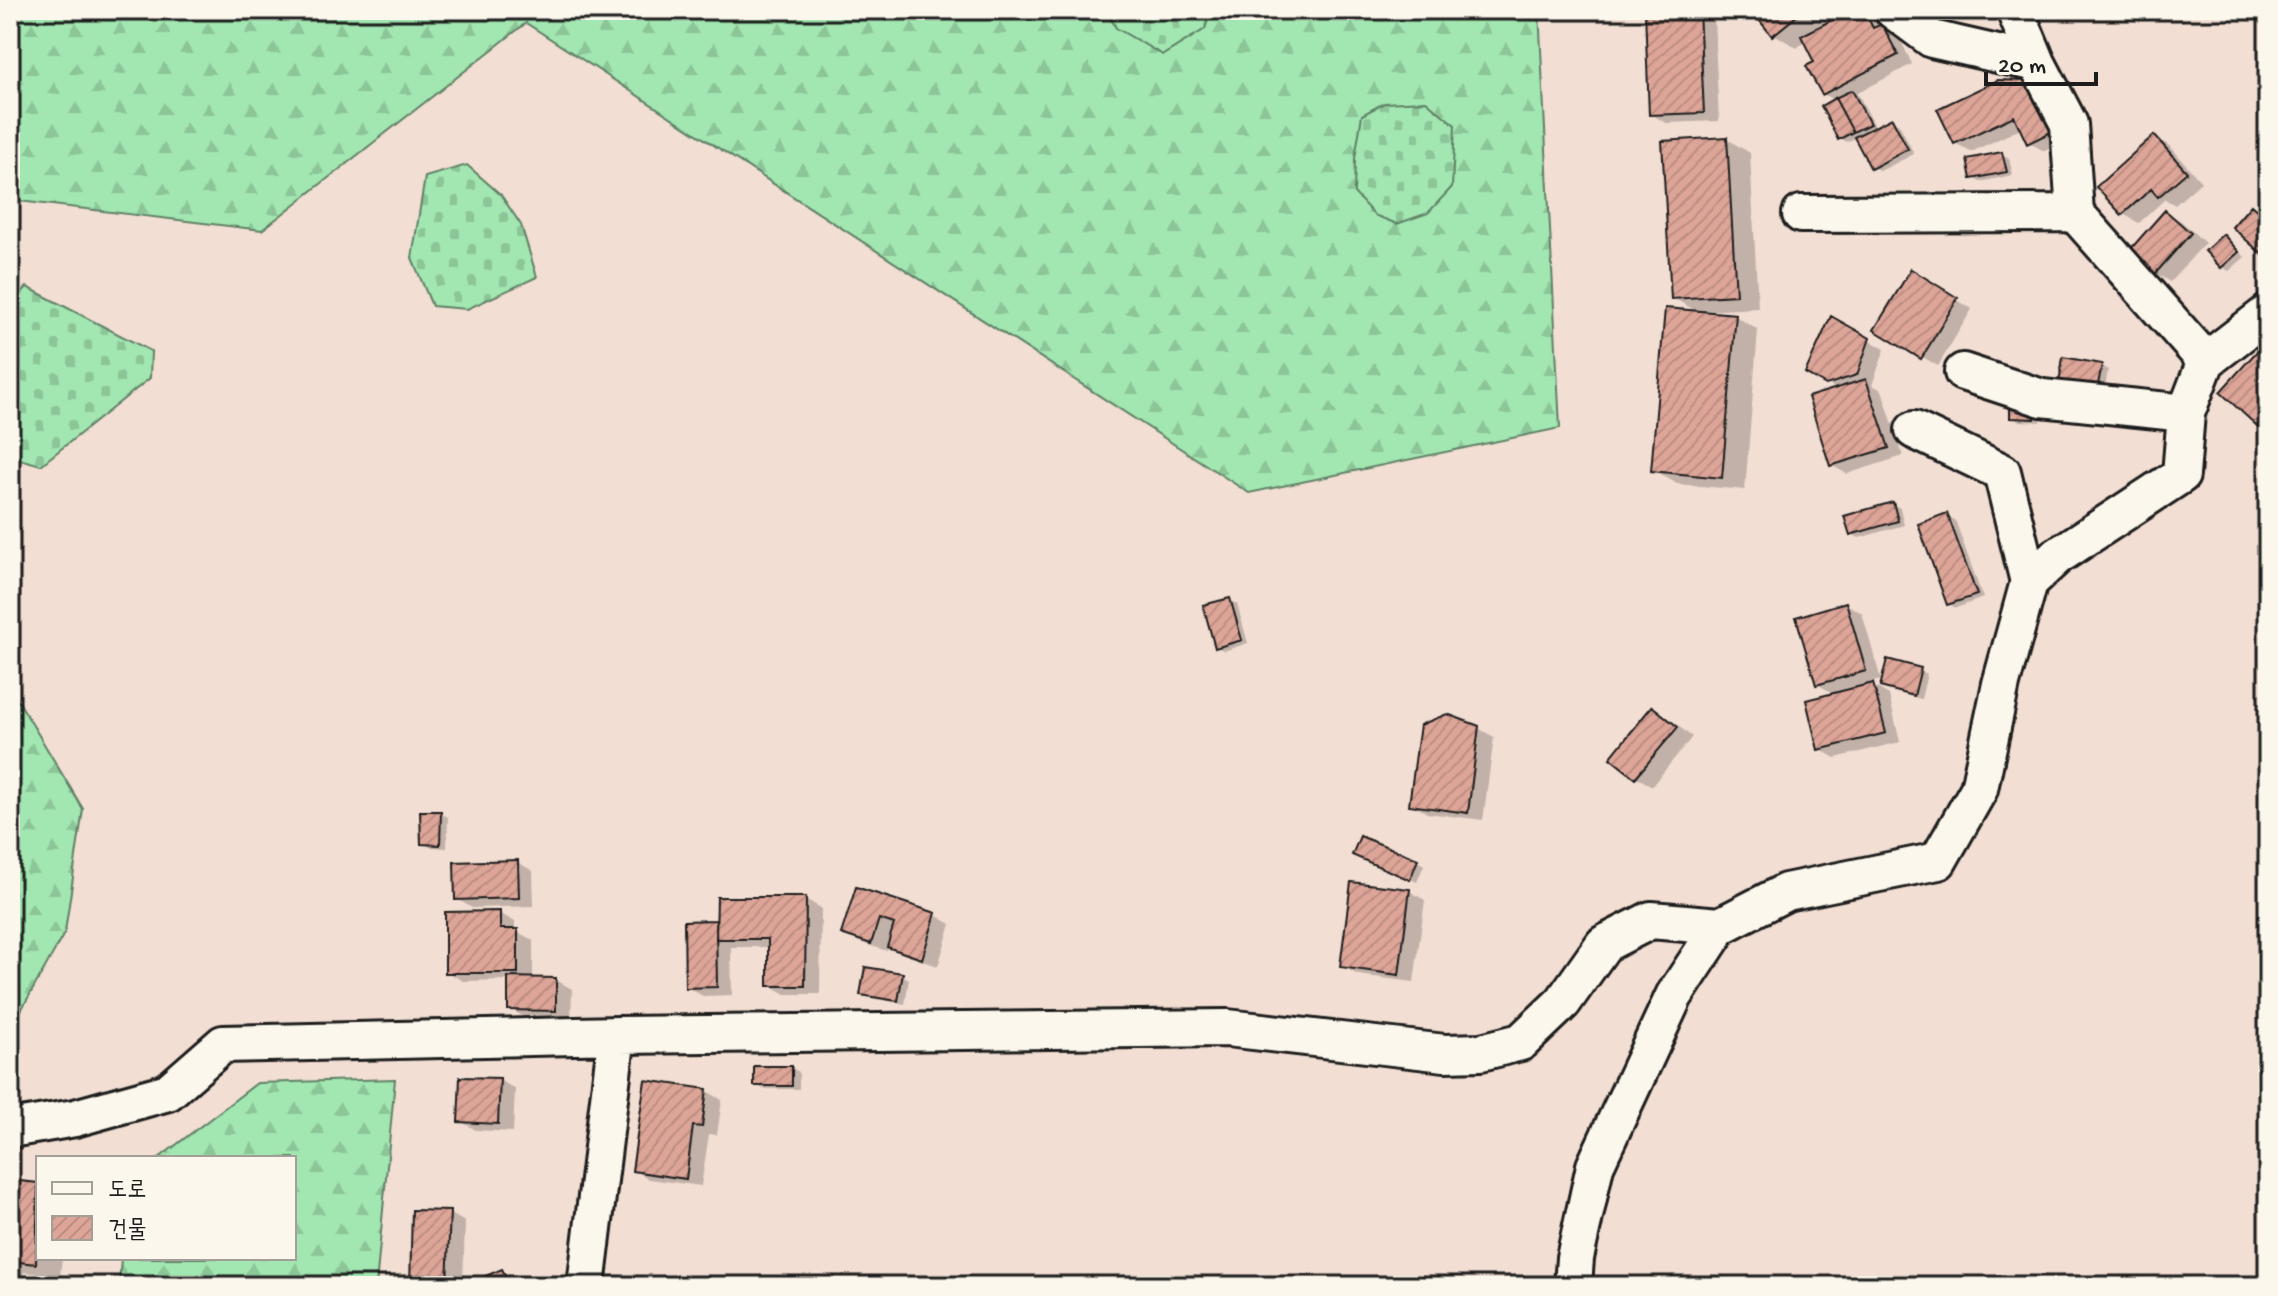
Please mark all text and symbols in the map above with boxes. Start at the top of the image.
scale bar [1986,36,2096,86]
text: 20 m [1998,53,2046,82]
legend [36,1156,296,1260]
text: 도로 [108,1177,147,1206]
text: 건물 [108,1217,147,1246]

